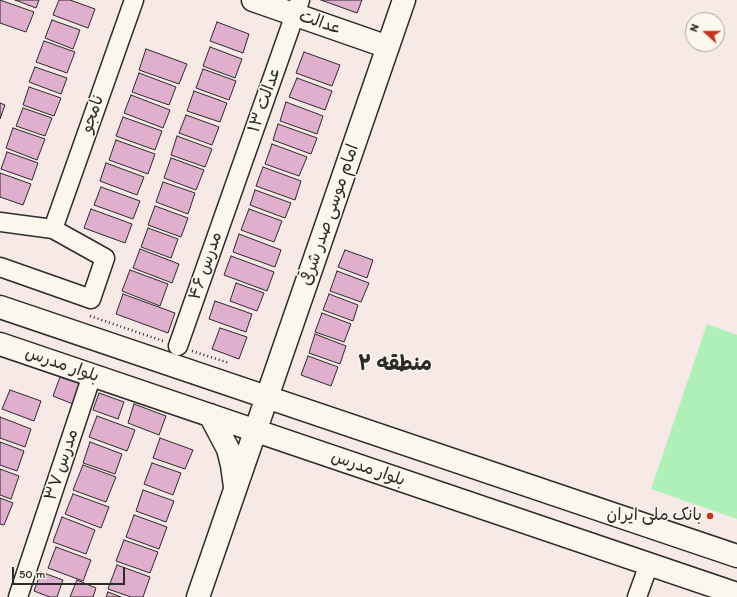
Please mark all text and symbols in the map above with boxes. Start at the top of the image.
street label: عدالت [296,6,344,40]
north arrow [685,12,725,52]
text: N [687,22,702,34]
street label: عدالت ۱۳ [244,65,286,135]
street label: نامجو [77,93,109,135]
street label: امام موسی صدر شرقی [296,142,364,288]
street label: مدرس ۴۶ [185,229,227,303]
street label: بلوار مدرس [22,343,102,387]
district label: منطقه ۲ [358,352,432,378]
street label: مدرس ۳۷ [41,427,83,503]
street label: بلوار مدرس [328,447,408,491]
place label: بانک ملی ایران [607,506,702,526]
marker: بانک ملی ایران [705,511,715,521]
scale bar [14,559,127,585]
text: 50 m [19,567,45,581]

